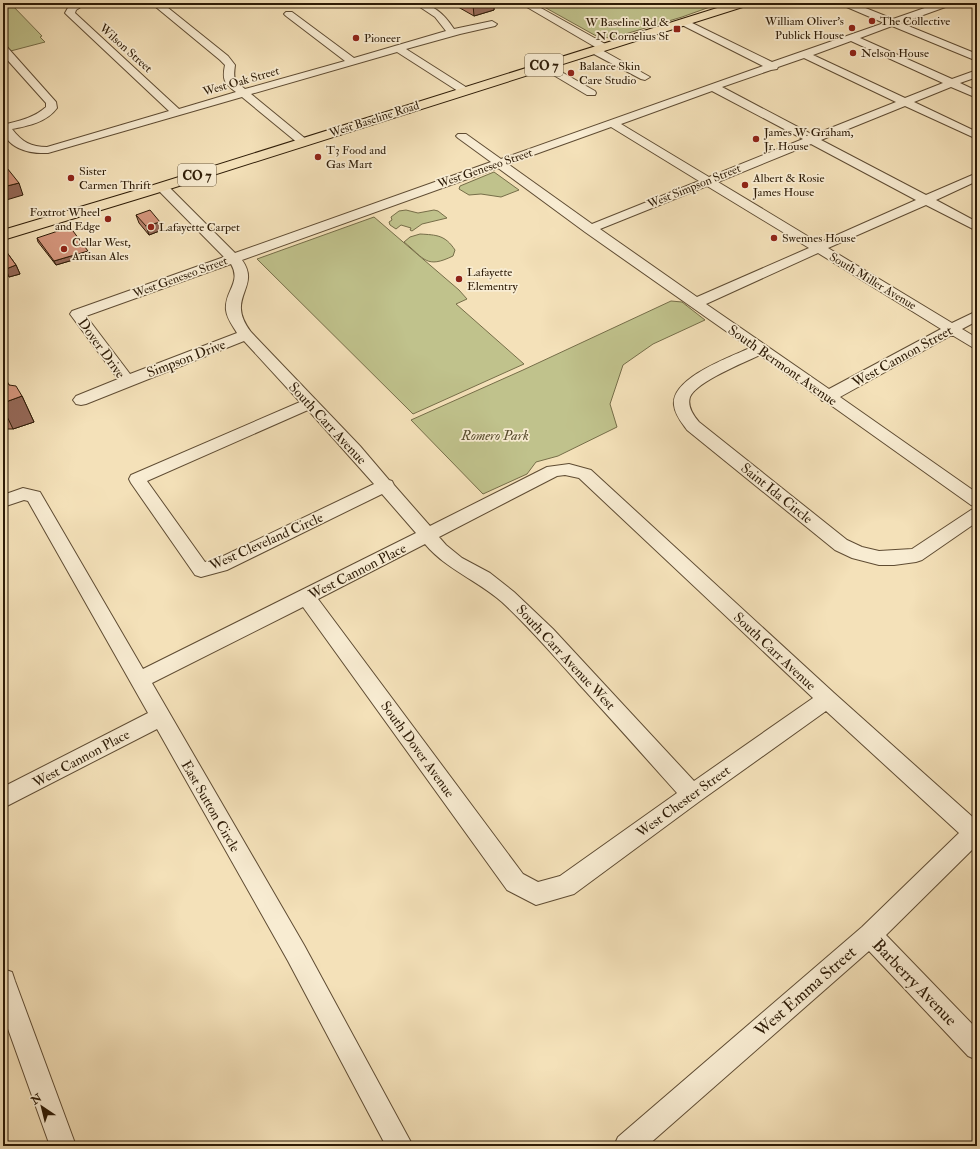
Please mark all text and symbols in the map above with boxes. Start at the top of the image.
place label: William Oliver's Publick House [764,14,844,43]
place label: The Collective [880,14,950,29]
place label: W Baseline Rd & N Cornelius St [584,15,669,44]
marker: The Collective [867,16,877,26]
street label: Wilson Street [95,20,155,76]
marker: William Oliver's Publick House [847,23,857,33]
marker: W Baseline Rd & N Cornelius St [672,24,682,34]
place label: Pioneer [364,31,401,46]
marker: Pioneer [351,33,361,43]
place label: Nelson House [861,46,929,61]
marker: Nelson House [848,48,858,58]
road number: CO 7 [525,54,563,76]
place label: Balance Skin Care Studio [579,59,640,88]
street label: West Oak Street [200,63,281,100]
marker: Balance Skin Care Studio [566,68,576,78]
street label: West Baseline Road [326,98,421,141]
place label: James W. Graham, Jr. House [763,125,854,154]
marker: James W. Graham, Jr. House [751,134,761,144]
place label: T3 Food and Gas Mart [326,143,386,172]
street label: West Geneseo Street [435,145,535,192]
marker: T3 Food and Gas Mart [313,152,323,162]
street label: West Simpson Street [644,161,743,212]
place label: Sister Carmen Thrift [79,164,151,193]
road number: CO 7 [178,164,216,186]
place label: Albert & Rosie James House [752,171,825,200]
marker: Sister Carmen Thrift [66,173,76,183]
marker: Albert & Rosie James House [740,180,750,190]
place label: Foxtrot Wheel and Edge [30,205,100,234]
marker: Foxtrot Wheel and Edge [103,214,113,224]
place label: Lafayette Carpet [159,220,240,235]
marker: Lafayette Carpet [146,222,156,232]
place label: Swennes House [782,231,856,246]
marker: Swennes House [769,233,779,243]
place label: Cellar West, Artisan Ales [71,235,131,264]
marker: Cellar West, Artisan Ales [59,244,69,254]
street label: South Miller Avenue [826,250,919,313]
street label: West Geneseo Street [130,253,230,302]
place label: Lafayette Elementry [467,265,518,294]
marker: Lafayette Elementry [454,274,464,284]
street label: Dover Drive [74,315,129,382]
street label: South Bermont Avenue [725,321,841,410]
street label: West Cannon Street [848,322,956,392]
street label: Simpson Drive [144,336,229,382]
street label: South Carr Avenue [285,379,370,468]
park label: Romero Park [460,427,529,444]
street label: Saint Ida Circle [738,459,816,527]
street label: West Cleveland Circle [206,509,326,575]
street label: West Cannon Place [305,539,409,604]
street label: South Carr Avenue West [513,601,619,714]
street label: South Carr Avenue [730,609,819,694]
street label: South Dover Avenue [377,698,458,801]
street label: West Cannon Place [29,726,133,792]
street label: East Sutton Circle [177,757,244,855]
street label: West Chester Street [632,761,734,842]
street label: Barberry Avenue [867,934,961,1031]
street label: West Emma Street [749,941,861,1042]
north arrow [22,1087,62,1127]
text: N [28,1090,45,1108]

